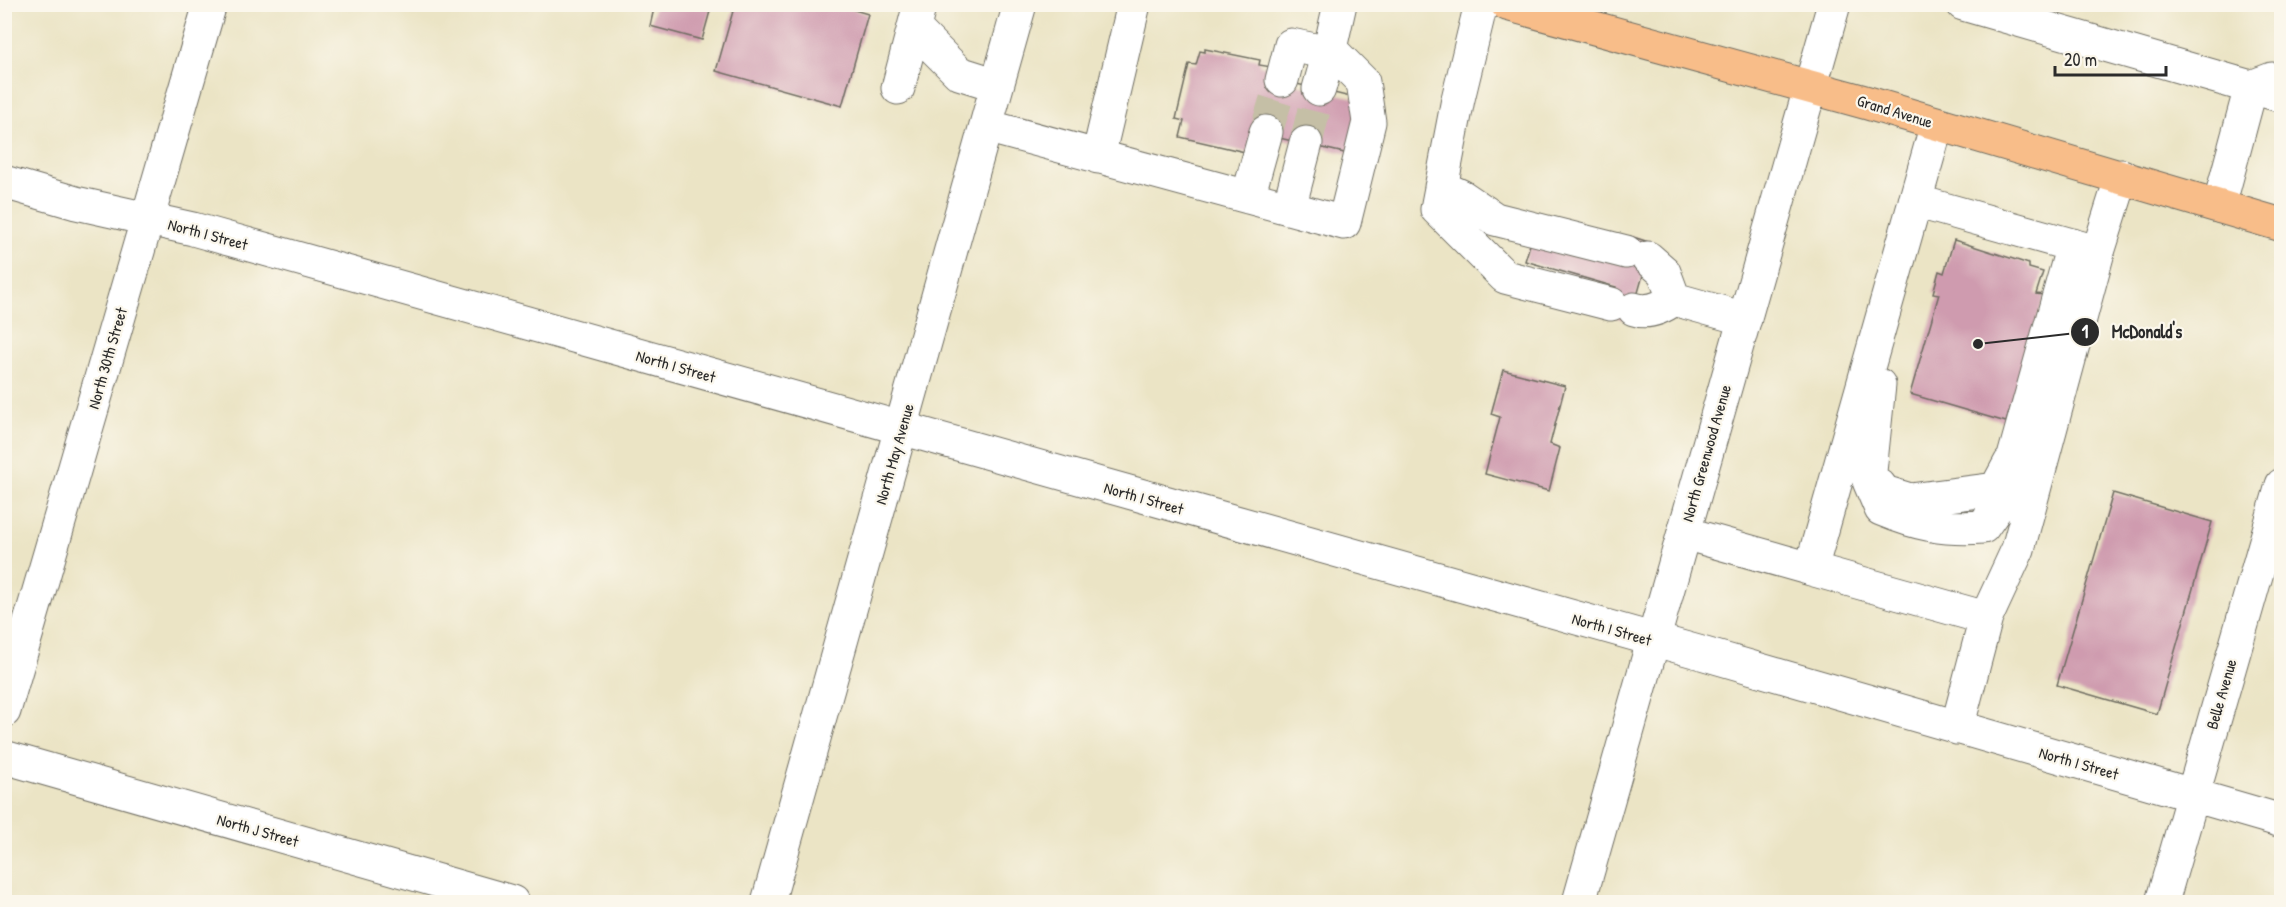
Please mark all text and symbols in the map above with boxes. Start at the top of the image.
scale bar [2055,39,2166,77]
text: 20 m [2064,47,2097,72]
street label: Grand Avenue [1855,89,1936,133]
street label: North I Street [166,213,251,255]
street label: North 30th Street [82,304,132,411]
callout: McDonald's [2070,314,2195,350]
text: 1 [2082,319,2089,344]
text: McDonald's [2112,319,2182,344]
street label: North I Street [634,344,719,388]
street label: North Greenwood Avenue [1676,381,1736,524]
street label: North May Avenue [869,400,919,507]
street label: North I Street [1102,476,1187,520]
street label: North I Street [1570,607,1655,651]
street label: Belle Avenue [2201,656,2242,732]
street label: North I Street [2037,741,2122,785]
street label: North J Street [215,808,302,852]

